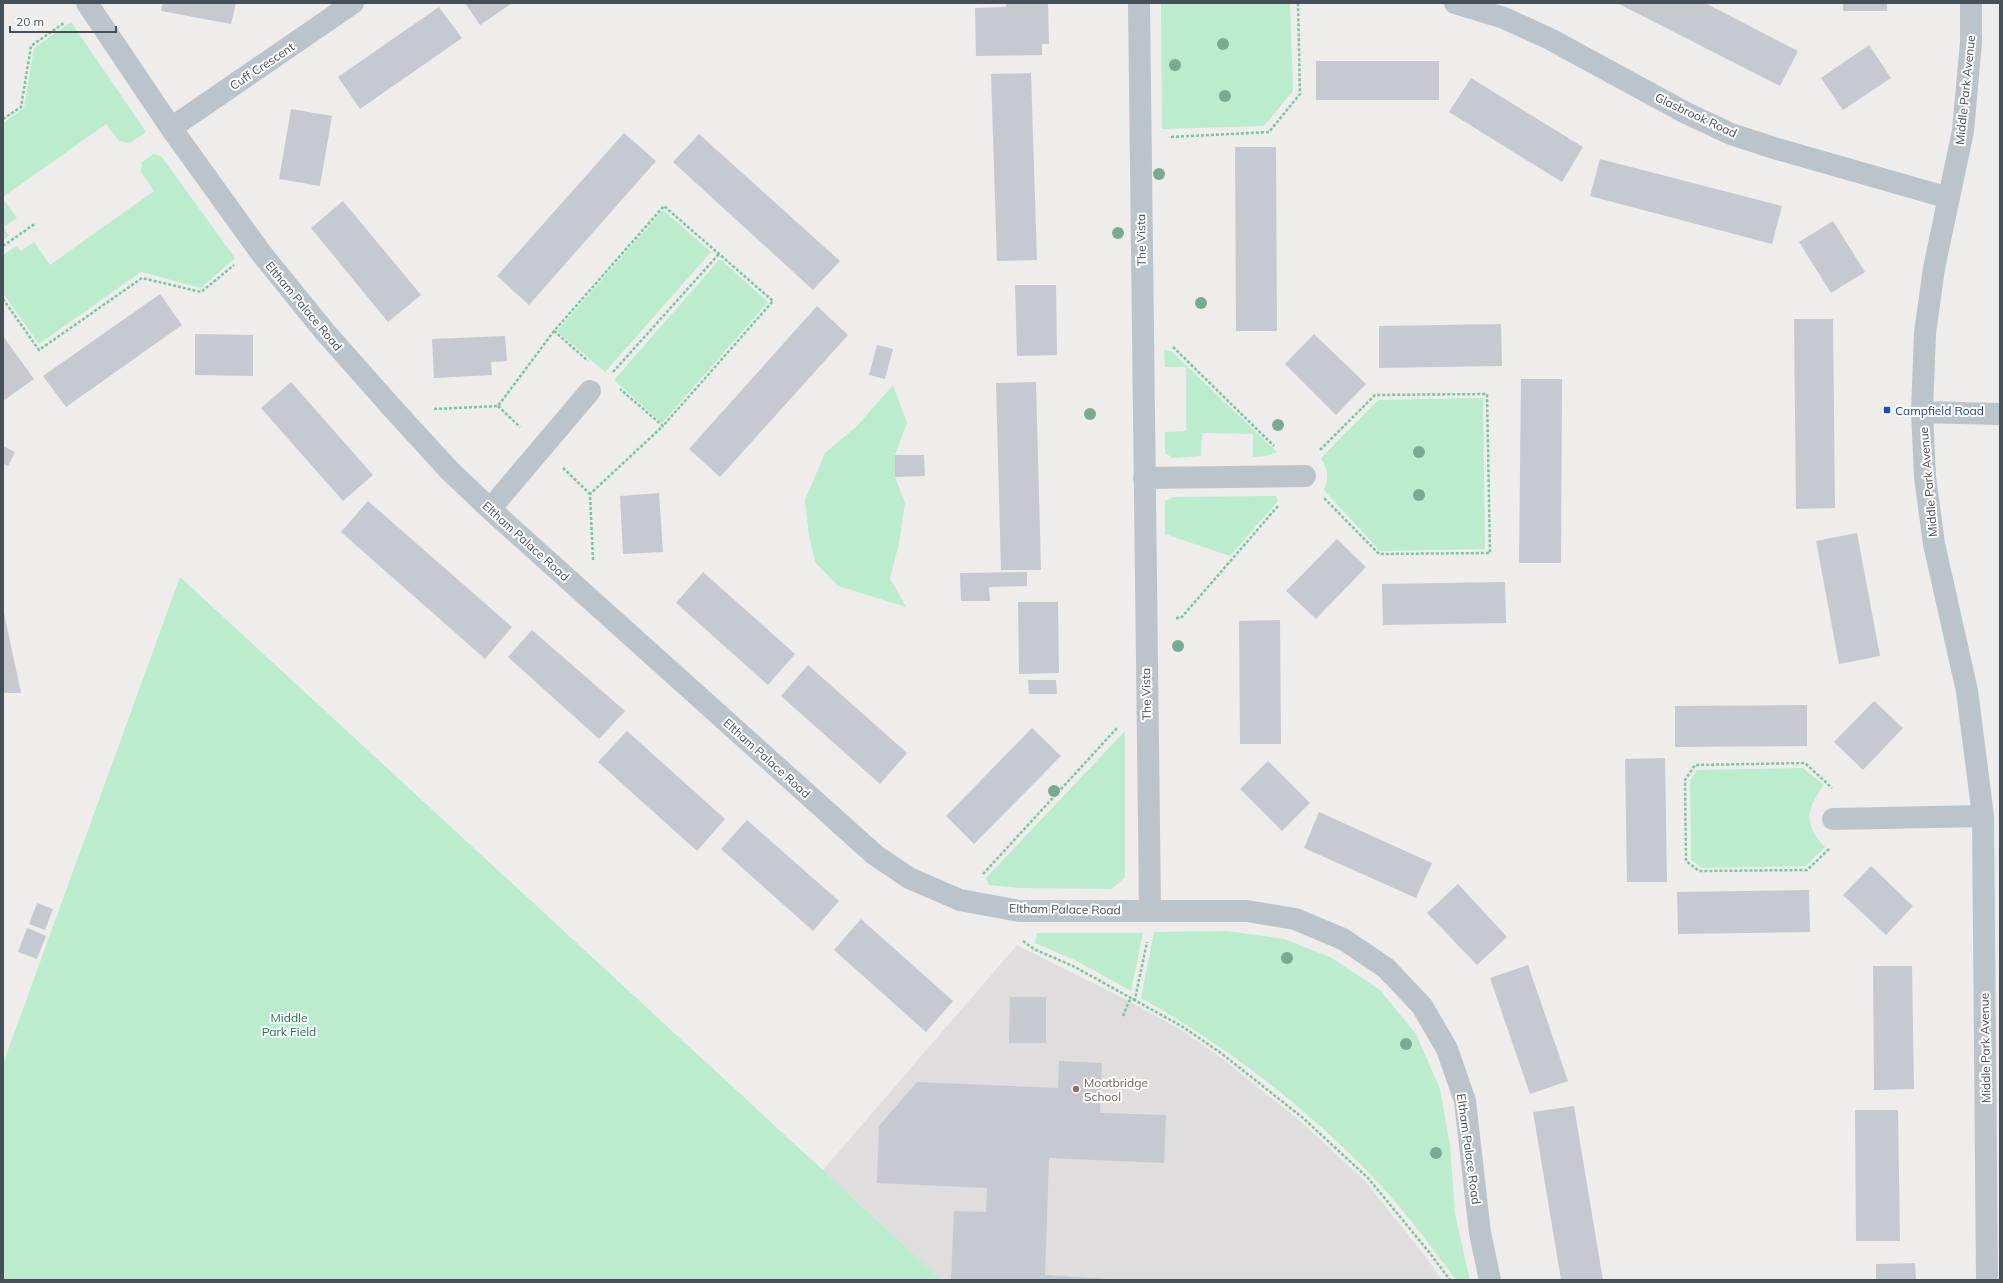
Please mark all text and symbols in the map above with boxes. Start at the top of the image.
scale bar [10,8,116,34]
text: 20 m [16,14,44,29]
street label: Middle Park Avenue [1952,34,1978,146]
street label: Cuff Crescent [227,39,297,93]
street label: Glasbrook Road [1653,89,1739,141]
street label: The Vista [1133,214,1149,266]
street label: Eltham Palace Road [262,258,346,354]
place label: Campfield Road [1895,403,1984,418]
marker: Campfield Road [1882,405,1892,415]
street label: Middle Park Avenue [1916,426,1940,538]
street label: Eltham Palace Road [479,498,573,584]
street label: The Vista [1138,668,1154,720]
street label: Eltham Palace Road [720,715,814,801]
street label: Eltham Palace Road [1009,901,1121,917]
street label: Middle Park Avenue [1977,993,1993,1103]
park label: Middle Park Field [262,1010,316,1039]
place label: Moatbridge School [1084,1075,1148,1104]
marker: Moatbridge School [1071,1084,1081,1094]
street label: Eltham Palace Road [1454,1093,1484,1205]

